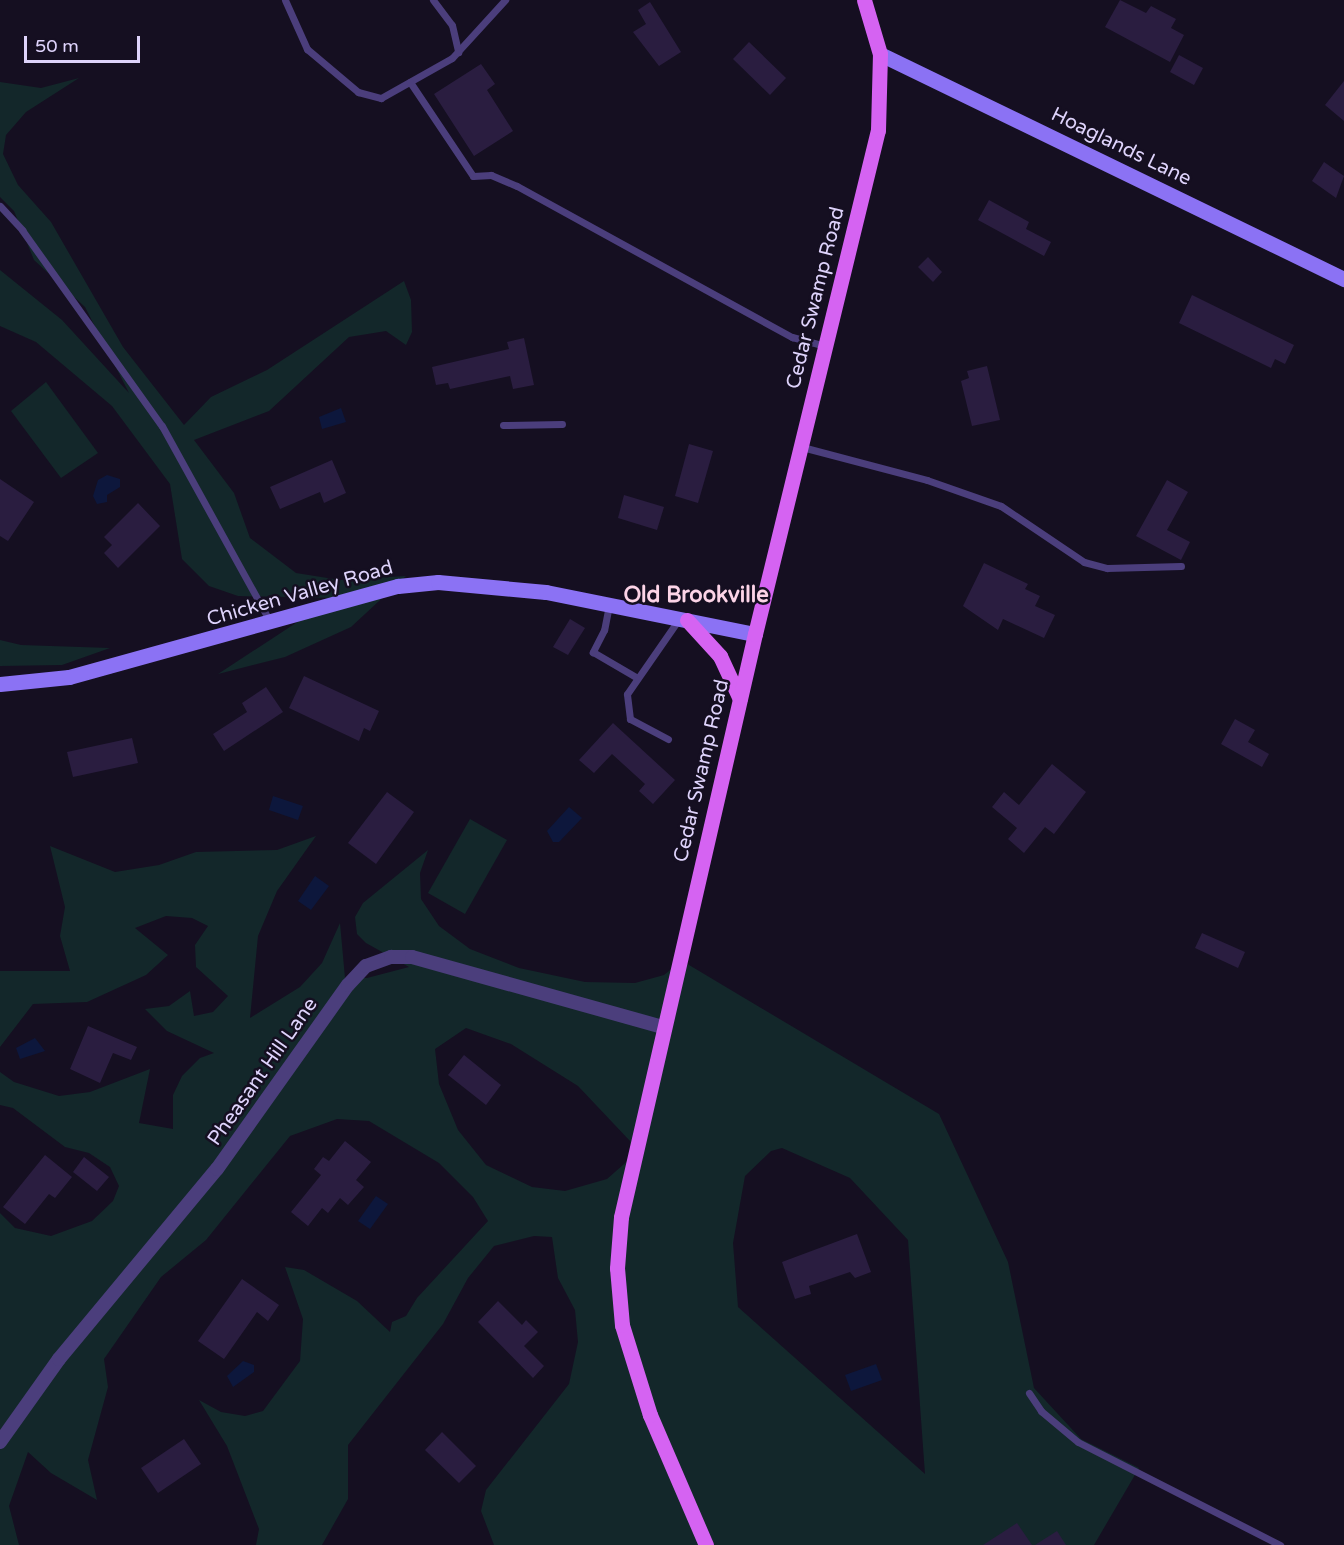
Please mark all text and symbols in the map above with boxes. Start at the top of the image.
scale bar [27,24,142,62]
text: 50 m [35,35,79,57]
street label: Hoaglands Lane [1047,103,1195,191]
street label: Cedar Swamp Road [782,205,850,391]
street label: Chicken Valley Road [204,556,396,632]
district label: Old Brookville [623,583,769,609]
street label: Cedar Swamp Road [669,677,735,865]
street label: Pheasant Hill Lane [203,993,323,1151]

